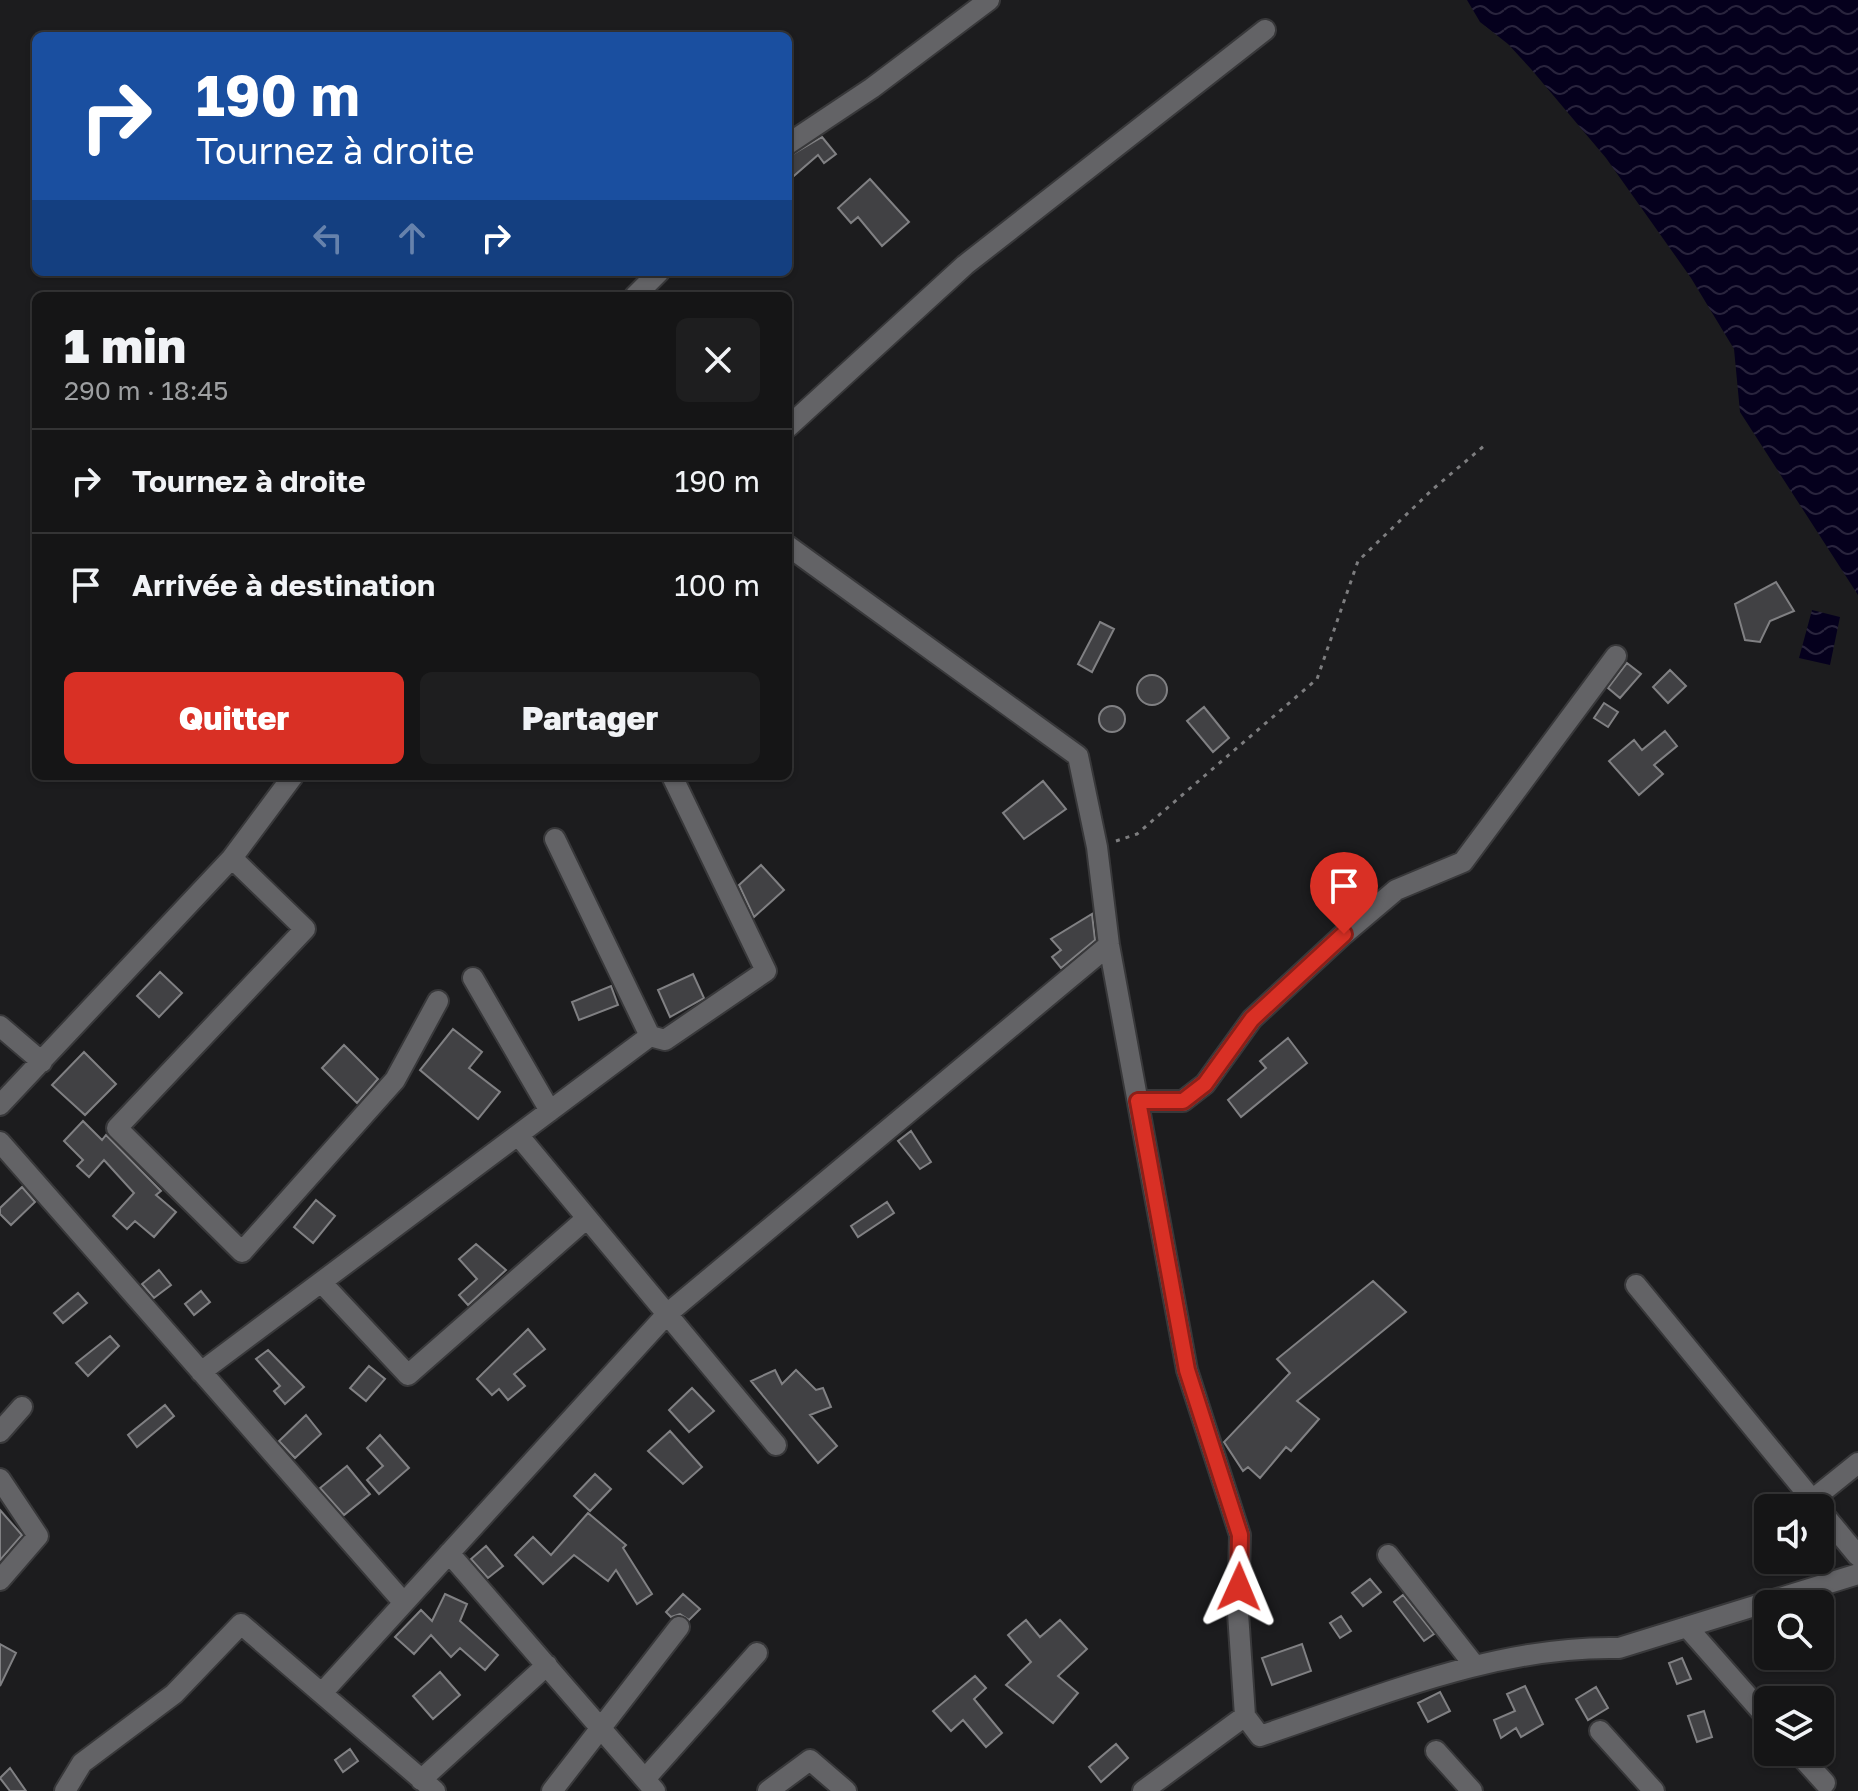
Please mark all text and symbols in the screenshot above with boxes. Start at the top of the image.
text: 190 m [196,61,360,128]
icon: right [64,64,168,168]
text: Tournez à droite [196,129,475,172]
icon: left [306,216,350,260]
icon: ahead [390,216,434,260]
icon: right [474,216,518,260]
text: 1 min [64,316,186,374]
button: close [676,318,760,402]
text: 290 m · 18:45 [64,375,228,406]
icon: right [64,459,108,503]
text: Tournez à droite [132,463,366,499]
text: 190 m [675,463,760,499]
icon: arrive [64,563,108,607]
text: Arrivée à destination [132,567,435,603]
text: 100 m [674,567,760,603]
button: Quitter [64,672,404,764]
button: Partager [420,672,760,764]
pin [1310,852,1378,934]
icon: arrive [1322,864,1366,908]
map controls [1754,1494,1834,1766]
button: sound [1754,1494,1834,1574]
position arrow [1197,1545,1281,1629]
button: search [1754,1590,1834,1670]
button: layers [1754,1686,1834,1766]

